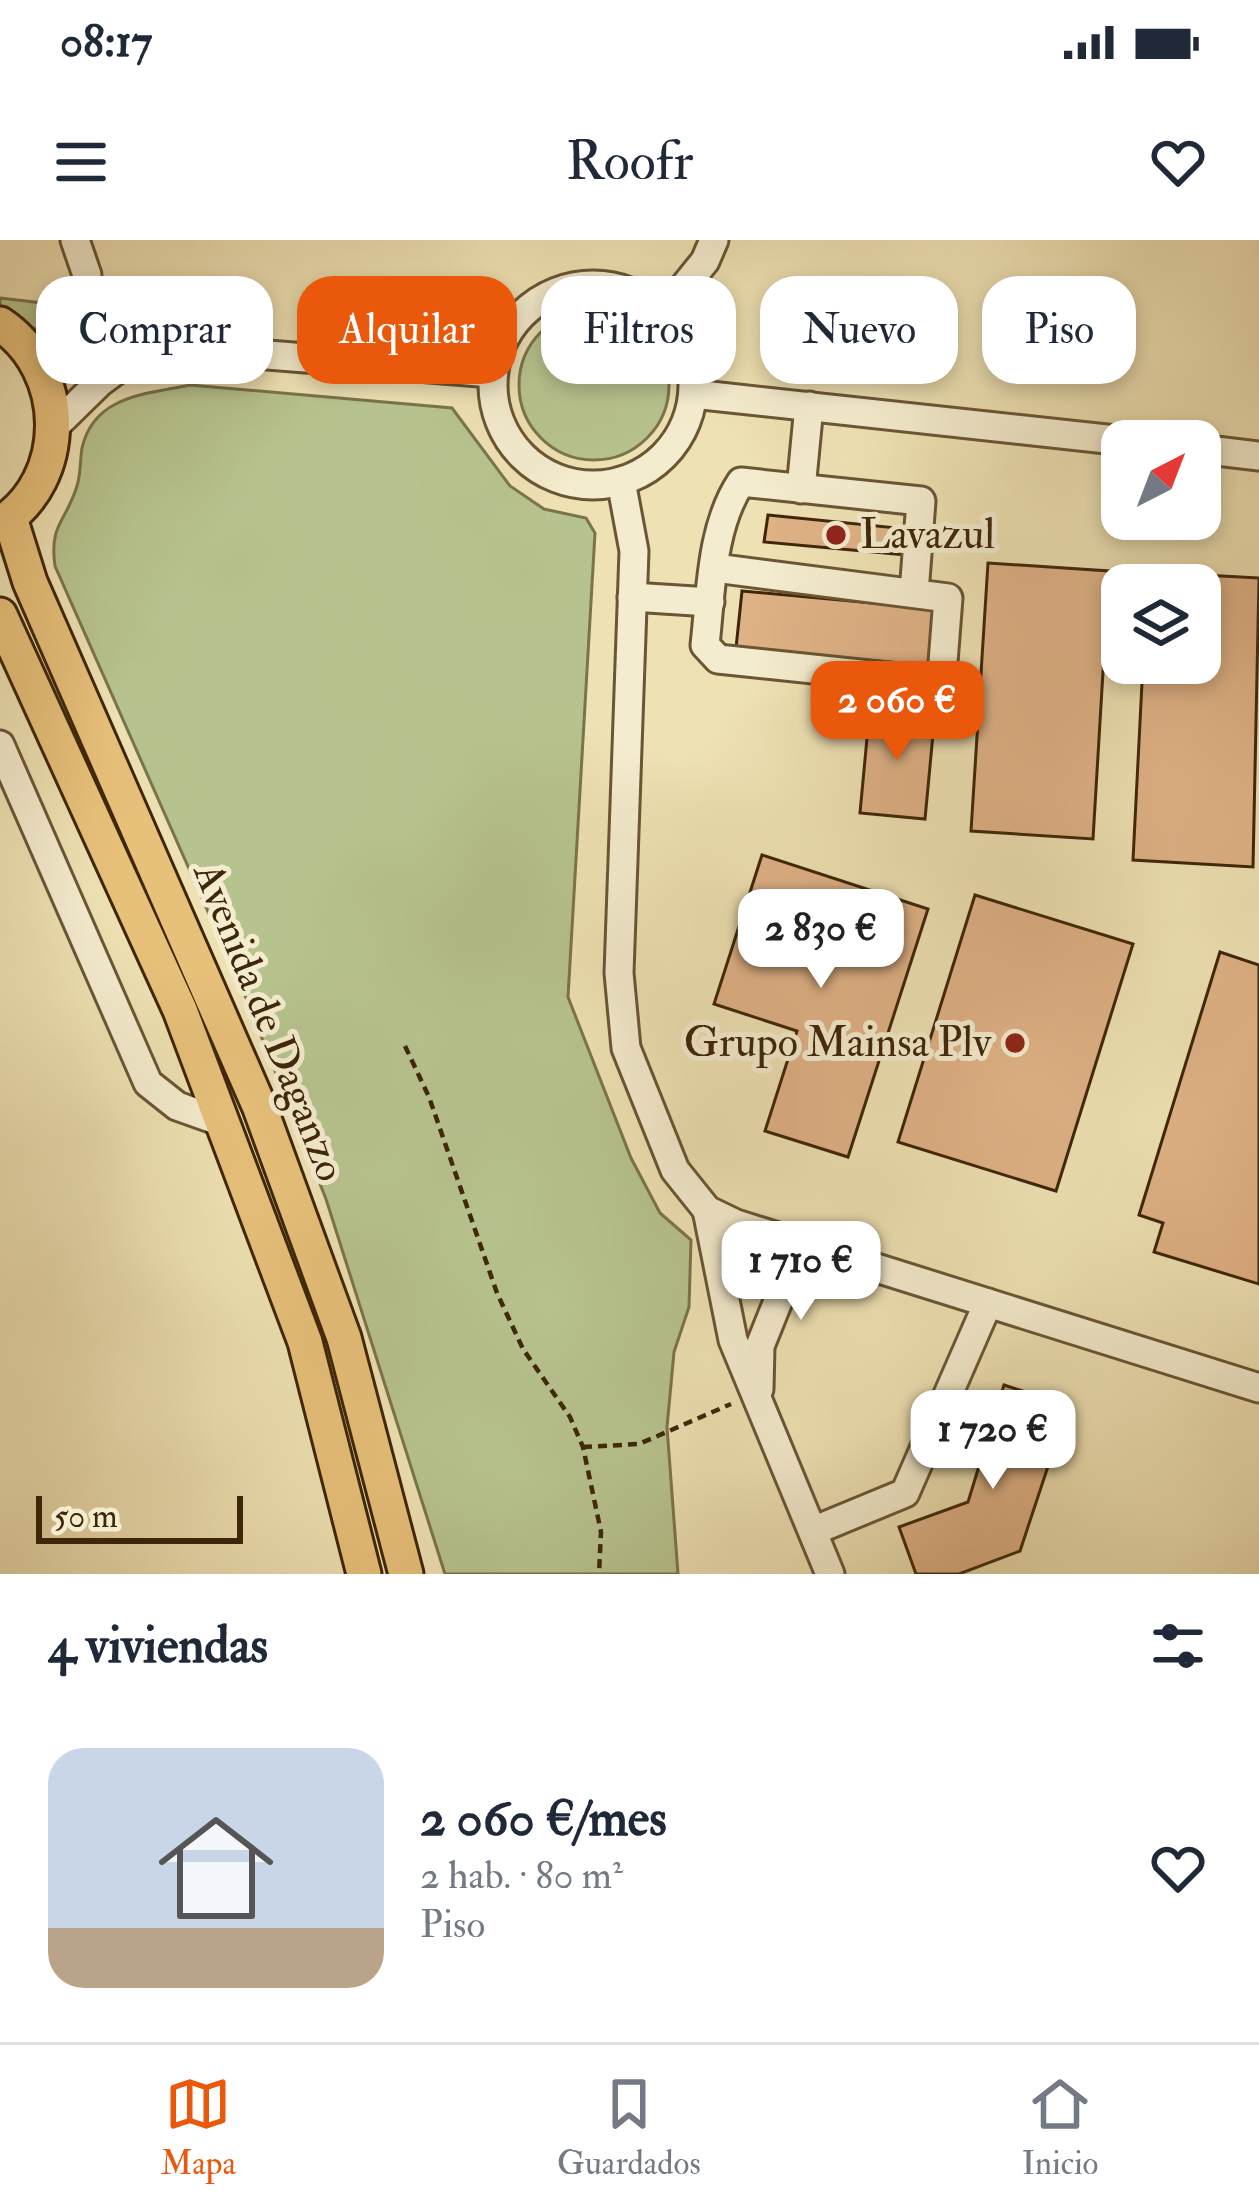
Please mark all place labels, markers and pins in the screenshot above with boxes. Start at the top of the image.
place label: Lavazul [860,509,995,561]
marker: Lavazul [823,522,849,548]
pin: 2 060 € [786,661,1008,763]
pin: 2 830 € [710,889,932,991]
place label: Grupo Mainsa Plv [684,1017,992,1069]
marker: Grupo Mainsa Plv [1002,1030,1028,1056]
pin: 1 710 € [690,1221,912,1323]
pin: 1 720 € [882,1390,1104,1492]

